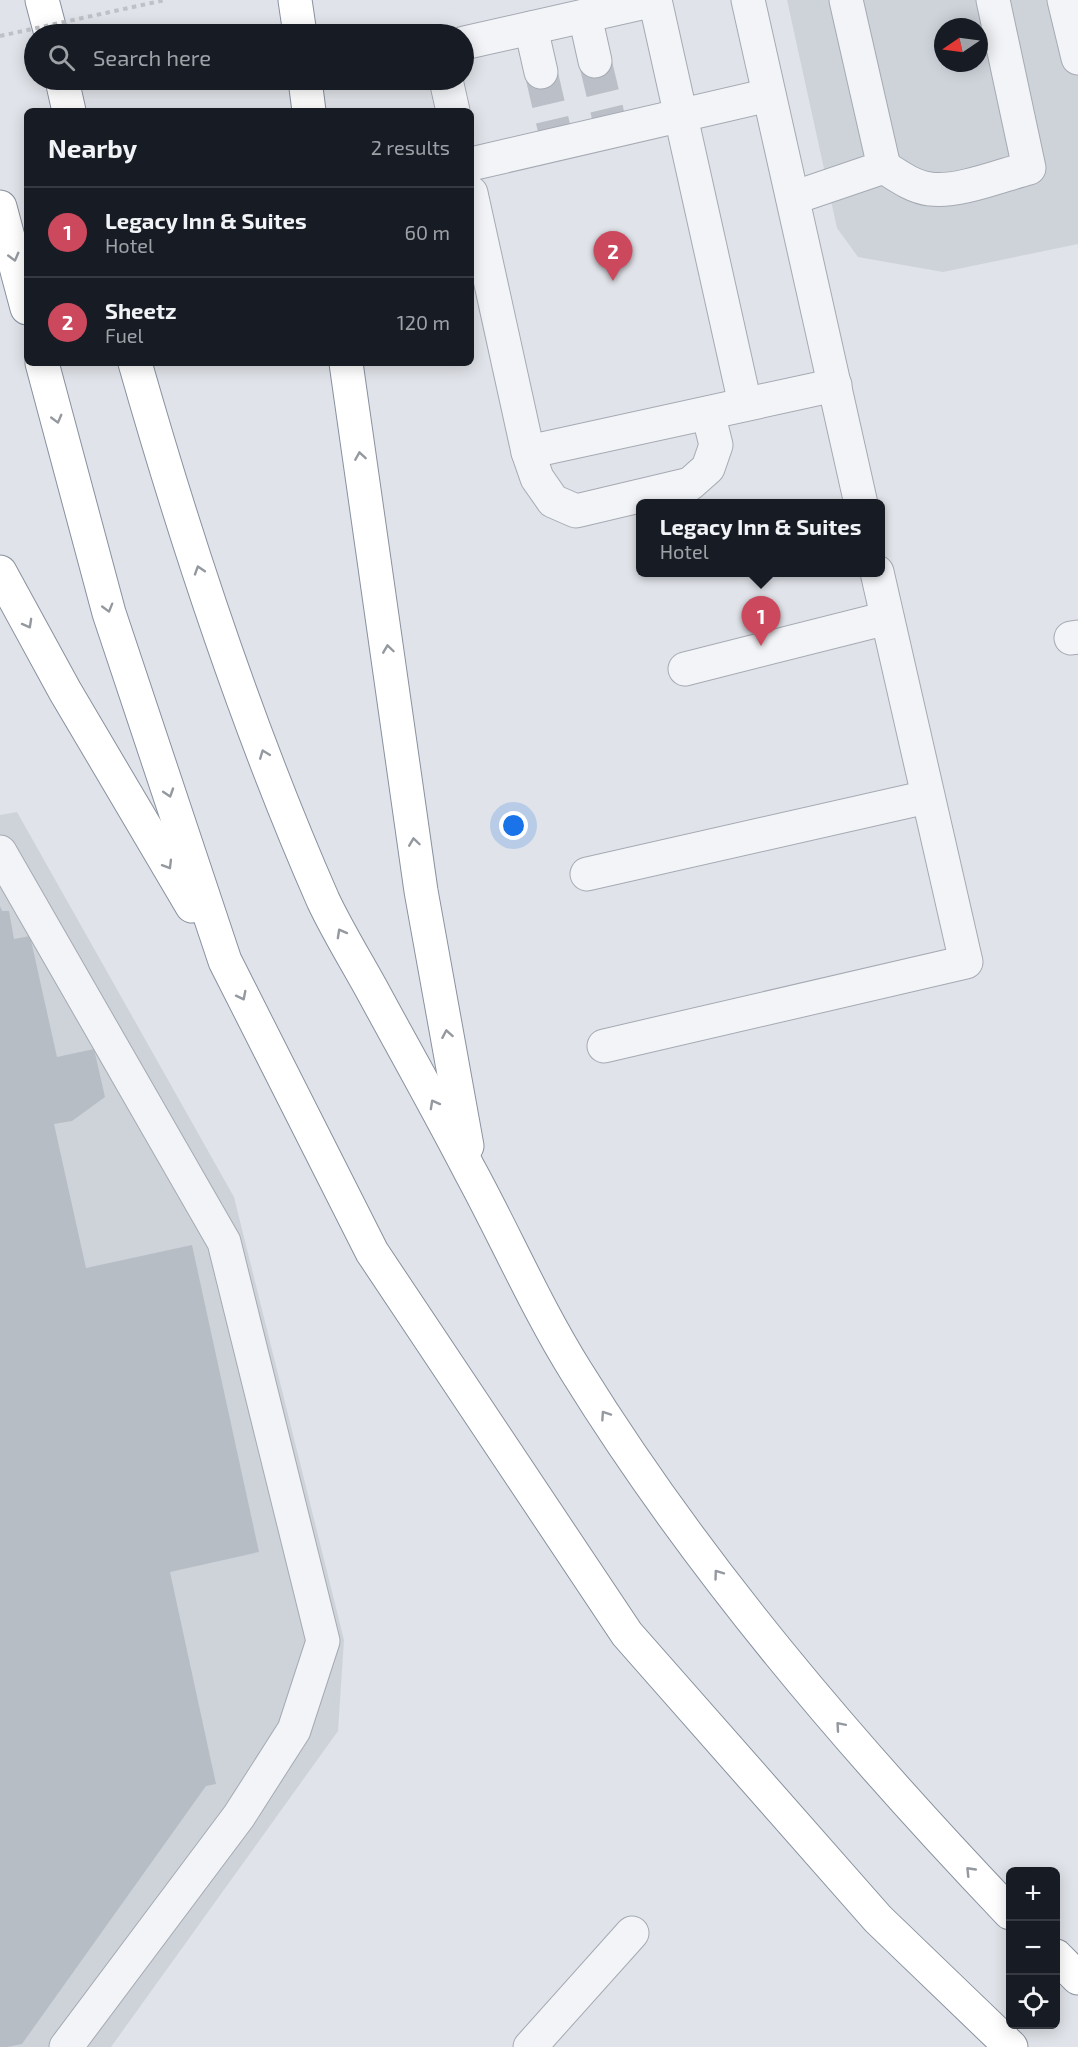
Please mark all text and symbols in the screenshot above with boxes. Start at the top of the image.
north arrow [934,18,988,72]
search box [24,24,474,90]
icon: search [45,41,78,74]
text: Search here [93,44,211,70]
text: Nearby [48,132,137,163]
text: 2 results [371,135,450,159]
text: Legacy Inn & Suites [105,207,307,233]
text: 1 [63,220,72,244]
text: 60 m [405,220,450,244]
pin: 2 [594,232,632,281]
text: Hotel [105,233,154,257]
one-way arrow [6,252,19,262]
text: Sheetz [105,297,177,323]
text: 2 [62,310,73,334]
text: 120 m [397,310,450,334]
text: Fuel [105,323,144,347]
one-way arrow [50,414,62,424]
one-way arrow [354,451,367,461]
popup [636,499,885,577]
text: Legacy Inn & Suites [660,513,861,539]
text: Hotel [660,539,709,563]
one-way arrow [194,565,206,576]
pin: 1 [742,596,780,646]
one-way arrow [101,602,113,613]
one-way arrow [21,617,32,628]
one-way arrow [382,644,394,653]
one-way arrow [259,749,272,760]
one-way arrow [161,787,174,798]
your location [499,811,528,840]
one-way arrow [409,837,421,846]
one-way arrow [160,859,172,869]
one-way arrow [337,929,348,939]
one-way arrow [235,989,246,1000]
one-way arrow [441,1029,454,1039]
one-way arrow [430,1100,441,1111]
one-way arrow [601,1410,612,1421]
one-way arrow [714,1569,725,1580]
one-way arrow [836,1722,847,1733]
one-way arrow [966,1867,977,1877]
map controls [1006,1867,1060,2029]
button: + [1006,1867,1060,1921]
button: − [1006,1921,1060,1975]
button: locate [1006,1975,1060,2029]

